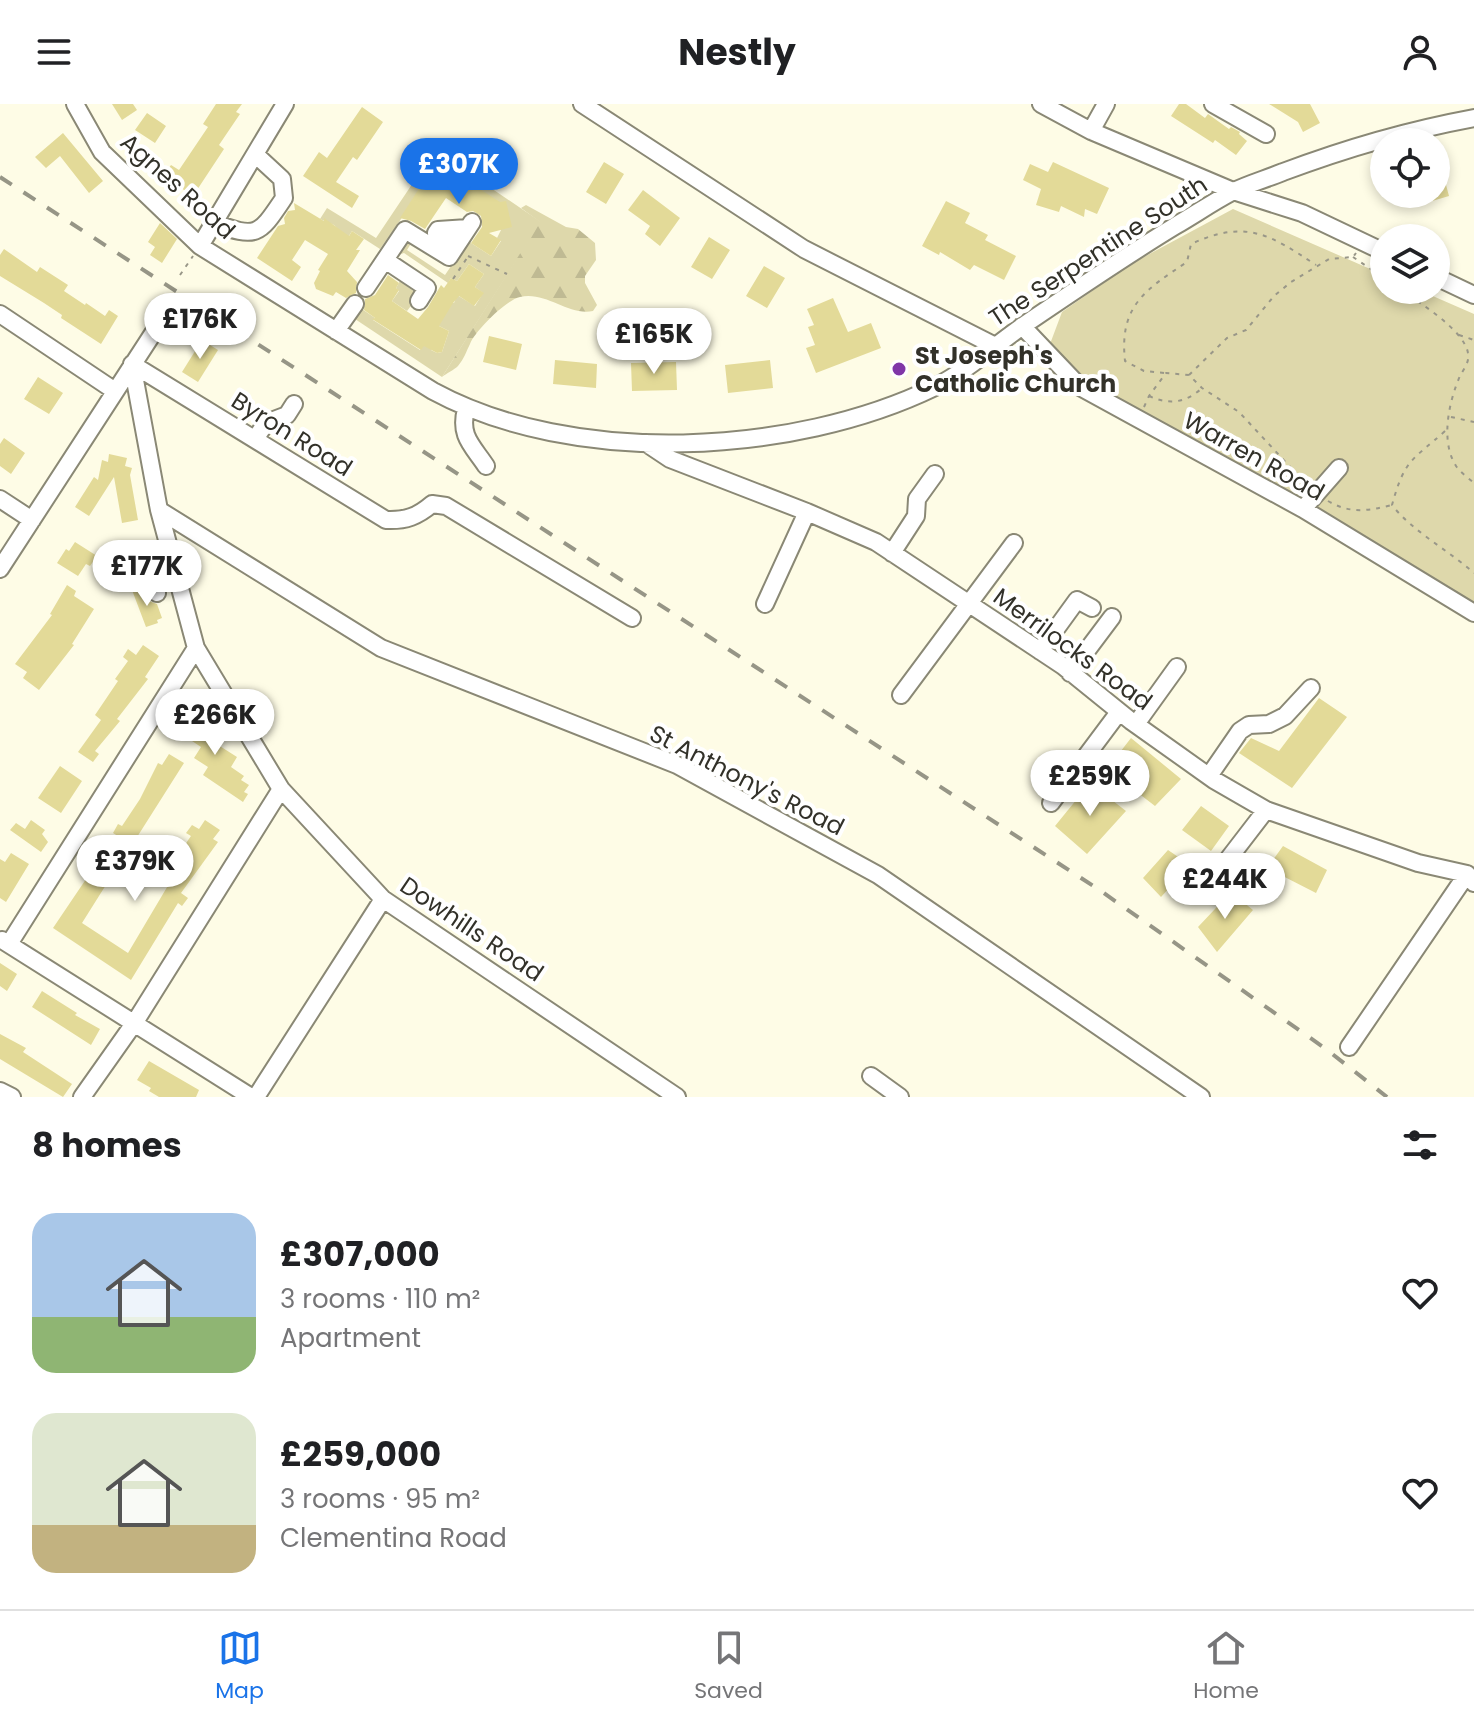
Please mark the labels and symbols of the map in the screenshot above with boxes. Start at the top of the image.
street label: Agnes Road [113,126,243,246]
pin: £307K [403,138,515,206]
street label: The Serpentine South [982,168,1214,334]
pin: £176K [144,293,256,361]
pin: £165K [598,308,710,376]
place label: St Joseph's Catholic Church [915,339,1116,400]
marker: St Joseph's Catholic Church [890,360,908,378]
street label: Byron Road [225,384,359,484]
street label: Warren Road [1178,404,1330,508]
pin: £177K [91,540,203,608]
street label: Merrilocks Road [987,580,1159,718]
pin: £266K [159,689,271,757]
street label: St Anthony's Road [644,717,850,843]
pin: £259K [1034,750,1146,818]
pin: £379K [79,835,191,903]
pin: £244K [1169,853,1281,921]
street label: Dowhills Road [394,869,550,989]

